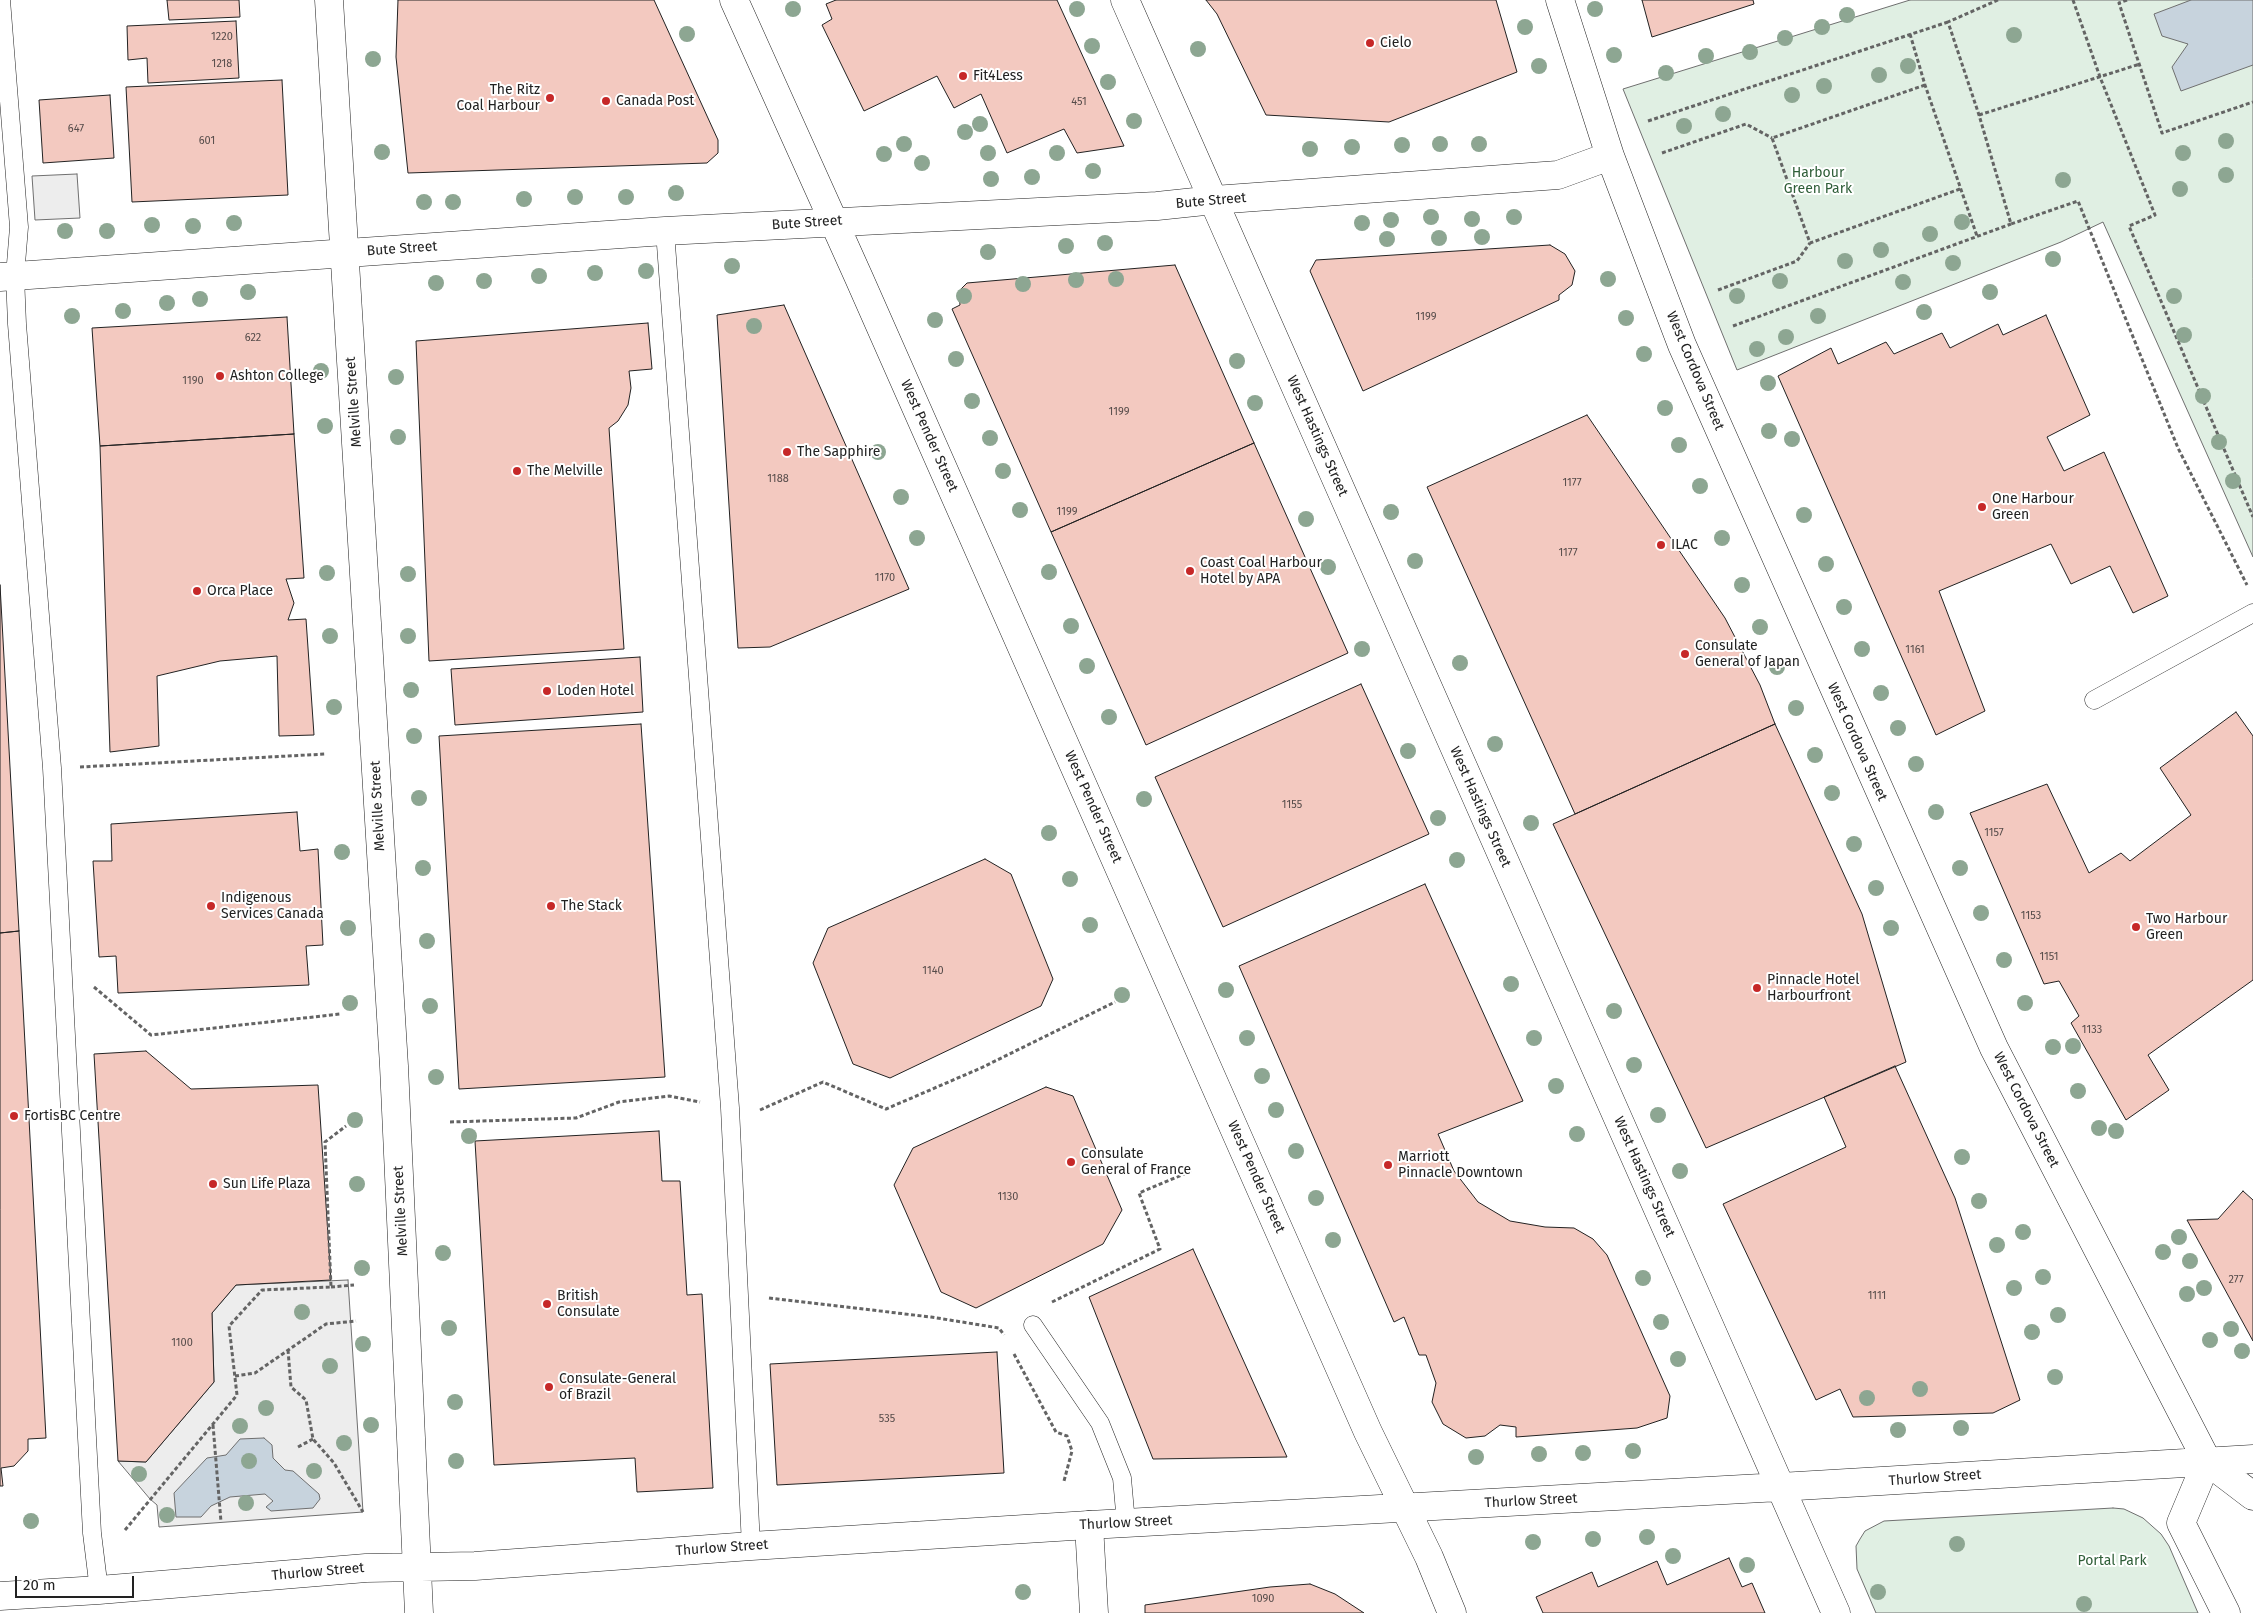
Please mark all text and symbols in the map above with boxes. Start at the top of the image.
house number: 1220 [211,30,233,44]
place label: Cielo [1380,35,1412,51]
marker: Cielo [1364,37,1376,49]
house number: 1218 [212,57,232,71]
place label: Fit4Less [973,68,1023,84]
marker: Fit4Less [957,70,969,82]
place label: The Ritz Coal Harbour [457,82,540,114]
marker: The Ritz Coal Harbour [544,92,556,104]
place label: Canada Post [616,93,694,109]
marker: Canada Post [600,95,612,107]
house number: 451 [1071,95,1087,109]
house number: 647 [68,122,84,136]
house number: 601 [199,134,215,148]
park label: Harbour Green Park [1784,165,1852,198]
street label: Bute Street [1175,190,1247,212]
street label: Bute Street [771,212,843,234]
street label: Bute Street [366,238,438,260]
street label: West Cordova Street [1662,309,1728,433]
house number: 1199 [1416,310,1436,324]
house number: 622 [245,331,261,345]
street label: Melville Street [342,356,366,448]
place label: Ashton College [230,368,324,384]
marker: Ashton College [214,370,226,382]
street label: West Hastings Street [1283,373,1351,499]
house number: 1190 [182,374,204,388]
street label: West Pender Street [897,377,961,495]
house number: 1199 [1109,405,1129,419]
place label: The Sapphire [797,444,880,460]
marker: The Sapphire [781,446,793,458]
place label: The Melville [527,463,603,479]
marker: The Melville [511,465,523,477]
house number: 1188 [767,472,789,486]
house number: 1177 [1562,476,1582,490]
place label: One Harbour Green [1992,491,2074,524]
marker: One Harbour Green [1976,501,1988,513]
house number: 1199 [1057,505,1077,519]
place label: ILAC [1671,537,1698,553]
marker: ILAC [1655,539,1667,551]
house number: 1177 [1558,546,1578,560]
place label: Coast Coal Harbour Hotel by APA [1200,555,1322,588]
marker: Coast Coal Harbour Hotel by APA [1184,565,1196,577]
house number: 1170 [875,571,895,585]
place label: Orca Place [207,583,273,599]
marker: Orca Place [191,585,203,597]
place label: Consulate General of Japan [1695,638,1800,670]
house number: 1161 [1905,643,1925,657]
marker: Consulate General of Japan [1679,648,1691,660]
street label: West Cordova Street [1823,680,1891,804]
place label: Loden Hotel [557,683,634,699]
marker: Loden Hotel [541,685,553,697]
street label: West Hastings Street [1446,744,1514,870]
street label: West Pender Street [1061,748,1125,866]
street label: Melville Street [367,760,389,852]
house number: 1155 [1282,798,1302,812]
house number: 1157 [1984,826,2004,840]
place label: Indigenous Services Canada [221,890,324,922]
place label: The Stack [561,898,622,914]
marker: Indigenous Services Canada [205,900,217,912]
marker: The Stack [545,900,557,912]
house number: 1153 [2021,909,2041,923]
place label: Two Harbour Green [2146,911,2227,944]
marker: Two Harbour Green [2130,921,2142,933]
house number: 1151 [2039,950,2059,964]
house number: 1140 [922,964,944,978]
place label: Pinnacle Hotel Harbourfront [1767,972,1859,1004]
marker: Pinnacle Hotel Harbourfront [1751,982,1763,994]
house number: 1133 [2082,1023,2102,1037]
street label: West Cordova Street [1990,1049,2062,1171]
place label: FortisBC Centre [24,1108,121,1124]
marker: FortisBC Centre [8,1110,20,1122]
street label: West Hastings Street [1610,1114,1678,1240]
street label: West Pender Street [1224,1118,1288,1236]
place label: Consulate General of France [1081,1146,1191,1178]
place label: Marriott Pinnacle Downtown [1398,1149,1523,1182]
marker: Consulate General of France [1065,1156,1077,1168]
marker: Marriott Pinnacle Downtown [1382,1159,1394,1171]
street label: Melville Street [390,1165,412,1257]
place label: Sun Life Plaza [223,1176,311,1192]
marker: Sun Life Plaza [207,1178,219,1190]
house number: 1130 [998,1190,1018,1204]
house number: 277 [2228,1273,2244,1287]
place label: British Consulate [557,1288,620,1320]
house number: 1111 [1868,1289,1886,1303]
marker: British Consulate [541,1298,553,1310]
house number: 1100 [171,1336,193,1350]
place label: Consulate-General of Brazil [559,1371,676,1404]
marker: Consulate-General of Brazil [543,1381,555,1393]
house number: 535 [879,1412,895,1426]
street label: Thurlow Street [1888,1466,1982,1490]
street label: Thurlow Street [1484,1490,1578,1512]
street label: Thurlow Street [1079,1512,1173,1534]
street label: Thurlow Street [675,1536,769,1560]
park label: Portal Park [2077,1553,2147,1569]
street label: Thurlow Street [271,1560,365,1584]
scale bar [18,1566,136,1598]
text: 20 m [23,1576,56,1594]
house number: 1090 [1252,1592,1274,1606]

